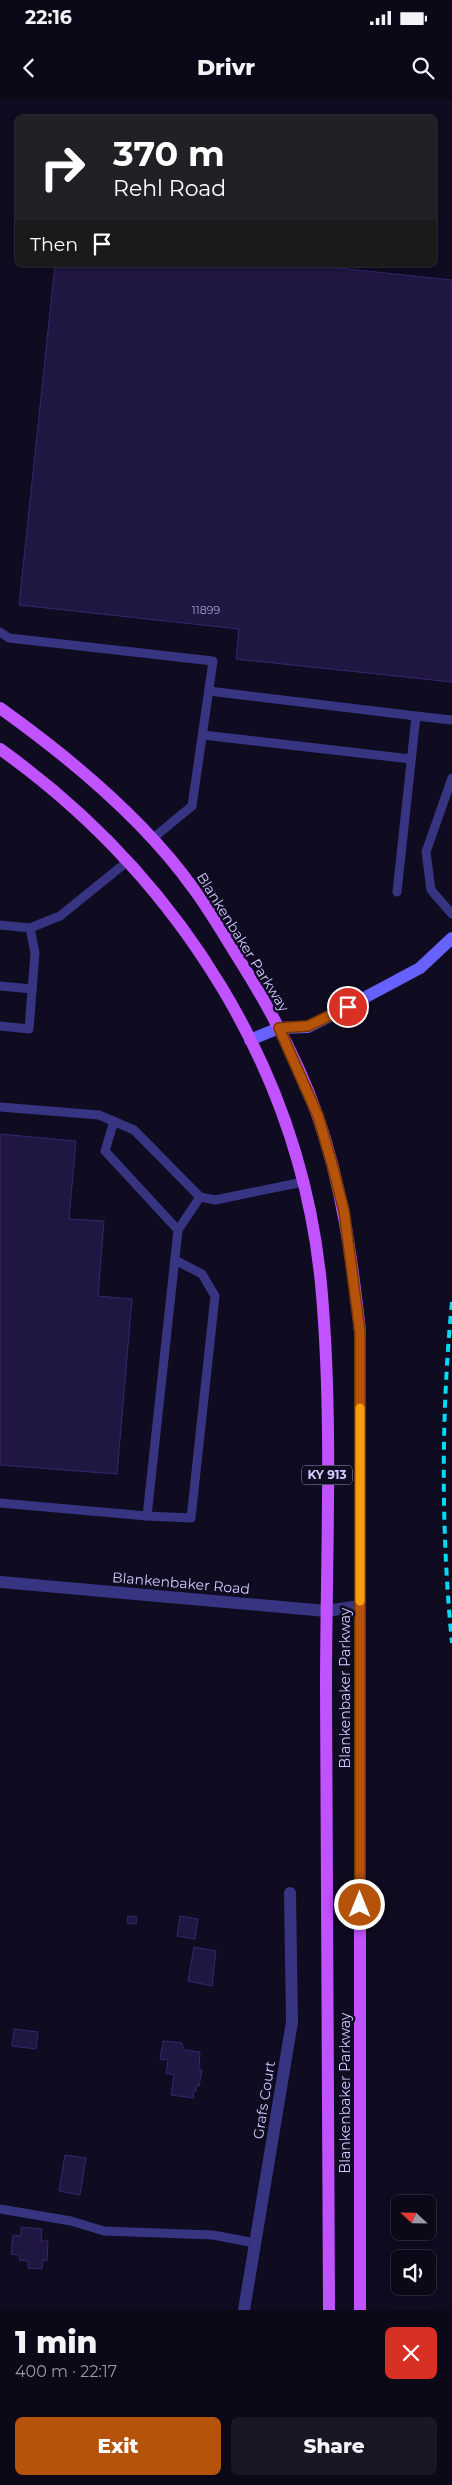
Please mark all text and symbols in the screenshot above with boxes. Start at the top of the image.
text: 22:16 [25,6,72,29]
icon: back [15,54,43,82]
text: Drivr [197,54,255,81]
icon: search [409,54,437,82]
text: 370 m [113,132,225,175]
icon: right [30,135,95,200]
text: Rehl Road [113,175,226,202]
icon: arrive [88,230,116,258]
text: Then [30,233,78,256]
house number: 11899 [192,603,220,617]
street label: Blankenbaker Parkway [193,869,293,1015]
pin [327,986,369,1028]
icon: arrive [334,993,362,1021]
road number: KY 913 [302,1466,352,1484]
street label: Blankenbaker Road [111,1568,251,1598]
street label: Blankenbaker Parkway [336,1607,354,1768]
position arrow [333,1878,385,1930]
street label: Blankenbaker Parkway [336,2012,354,2173]
street label: Grafs Court [249,2059,279,2140]
north arrow [391,2195,436,2240]
map controls [391,2195,436,2295]
button: sound [391,2250,436,2295]
text: 1 min [15,2324,98,2361]
button: close [385,2327,437,2379]
text: 400 m · 22:17 [15,2362,117,2381]
button: Exit [15,2417,221,2475]
button: Share [231,2417,437,2475]

